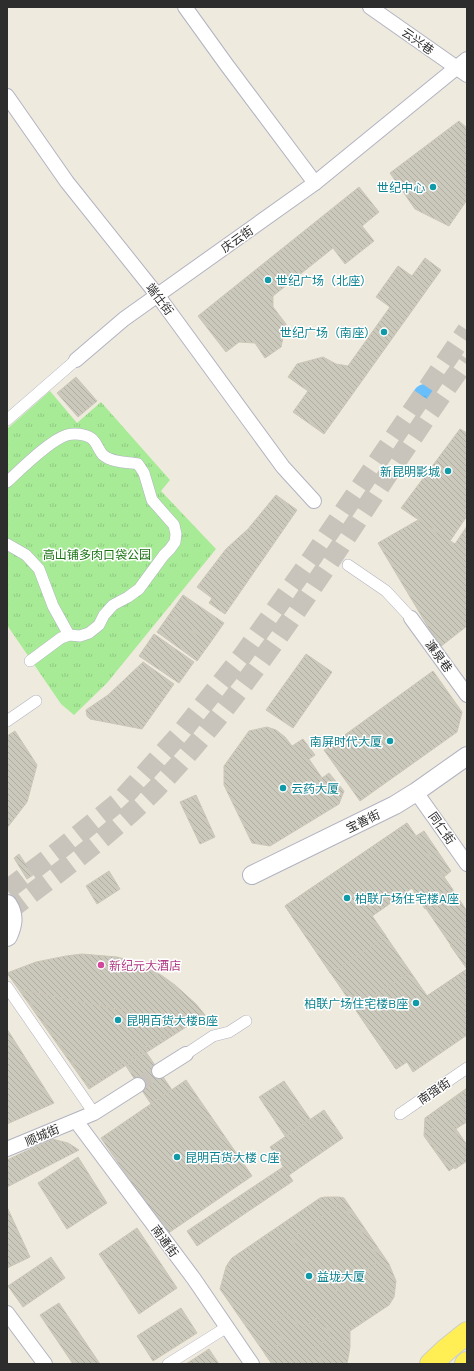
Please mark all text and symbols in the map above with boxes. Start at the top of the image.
street label: 云兴巷 [399,25,437,57]
place label: 世纪中心 [377,180,425,195]
marker: 世纪中心 [428,182,438,192]
street label: 庆云街 [218,223,256,255]
place label: 世纪广场（北座） [276,273,372,288]
marker: 世纪广场（北座） [263,275,273,285]
street label: 端仕街 [143,280,177,318]
place label: 世纪广场（南座） [280,325,376,340]
marker: 世纪广场（南座） [379,327,389,337]
place label: 新昆明影城 [380,464,440,479]
marker: 新昆明影城 [443,466,453,476]
park label: 高山铺多肉口袋公园 [43,547,151,562]
street label: 濂泉巷 [422,637,456,675]
place label: 南屏时代大厦 [310,734,382,749]
marker: 南屏时代大厦 [385,736,395,746]
place label: 云药大厦 [291,781,339,796]
marker: 云药大厦 [278,783,288,793]
street label: 宝善街 [344,806,382,836]
street label: 同仁街 [426,809,458,847]
place label: 柏联广场住宅楼A座 [355,891,459,906]
marker: 柏联广场住宅楼A座 [342,893,352,903]
place label: 新纪元大酒店 [109,958,181,973]
marker: 新纪元大酒店 [96,960,106,970]
place label: 柏联广场住宅楼B座 [304,996,408,1011]
marker: 柏联广场住宅楼B座 [411,998,421,1008]
place label: 昆明百货大楼B座 [126,1013,218,1028]
marker: 昆明百货大楼B座 [113,1015,123,1025]
street label: 南强街 [415,1075,453,1107]
street label: 顺城街 [22,1121,62,1149]
place label: 昆明百货大楼 C座 [185,1150,279,1165]
marker: 昆明百货大楼 C座 [172,1152,182,1162]
street label: 南通街 [148,1222,182,1260]
place label: 益垅大厦 [317,1269,365,1284]
marker: 益垅大厦 [304,1271,314,1281]

